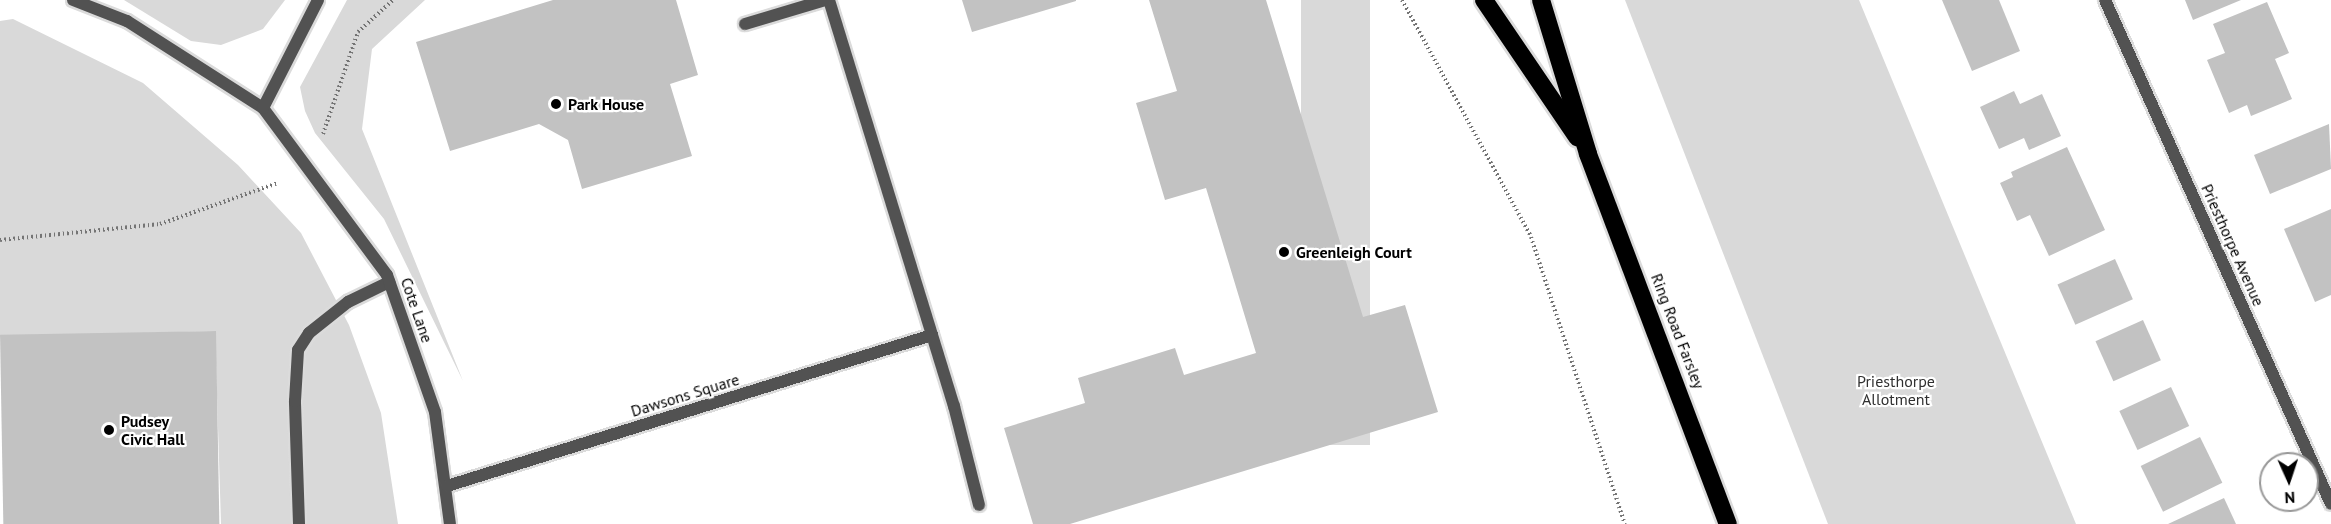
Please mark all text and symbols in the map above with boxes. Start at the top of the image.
place label: Park House [568,94,645,114]
marker: Park House [549,97,563,111]
street label: Priesthorpe Avenue [2197,181,2269,309]
place label: Greenleigh Court [1296,242,1412,262]
marker: Greenleigh Court [1277,245,1291,259]
street label: Ring Road Farsley [1647,271,1709,391]
street label: Cote Lane [397,275,437,345]
street label: Dawsons Square [628,369,742,421]
park label: Priesthorpe Allotment [1857,371,1935,409]
place label: Pudsey Civic Hall [121,411,185,449]
marker: Pudsey Civic Hall [102,423,116,437]
north arrow [2259,452,2319,512]
text: N [2284,488,2296,508]

